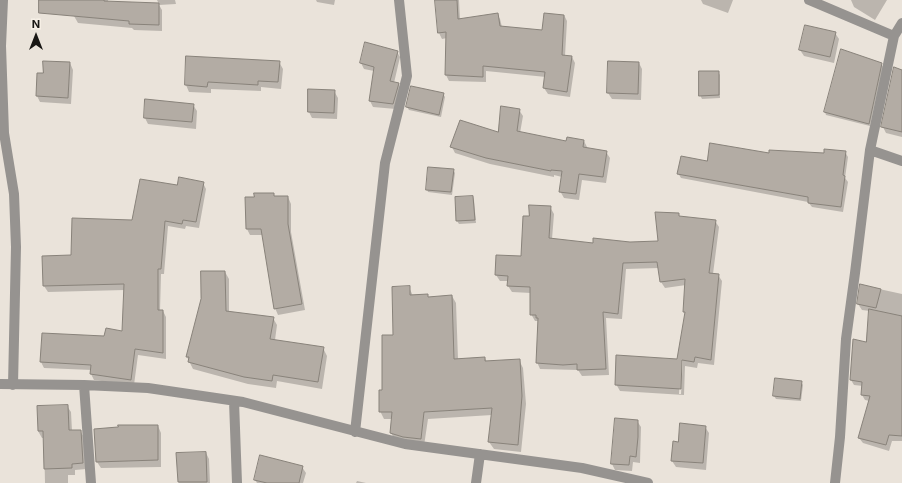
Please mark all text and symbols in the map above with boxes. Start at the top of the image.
north arrow [16,16,56,56]
text: N [32,17,40,31]

